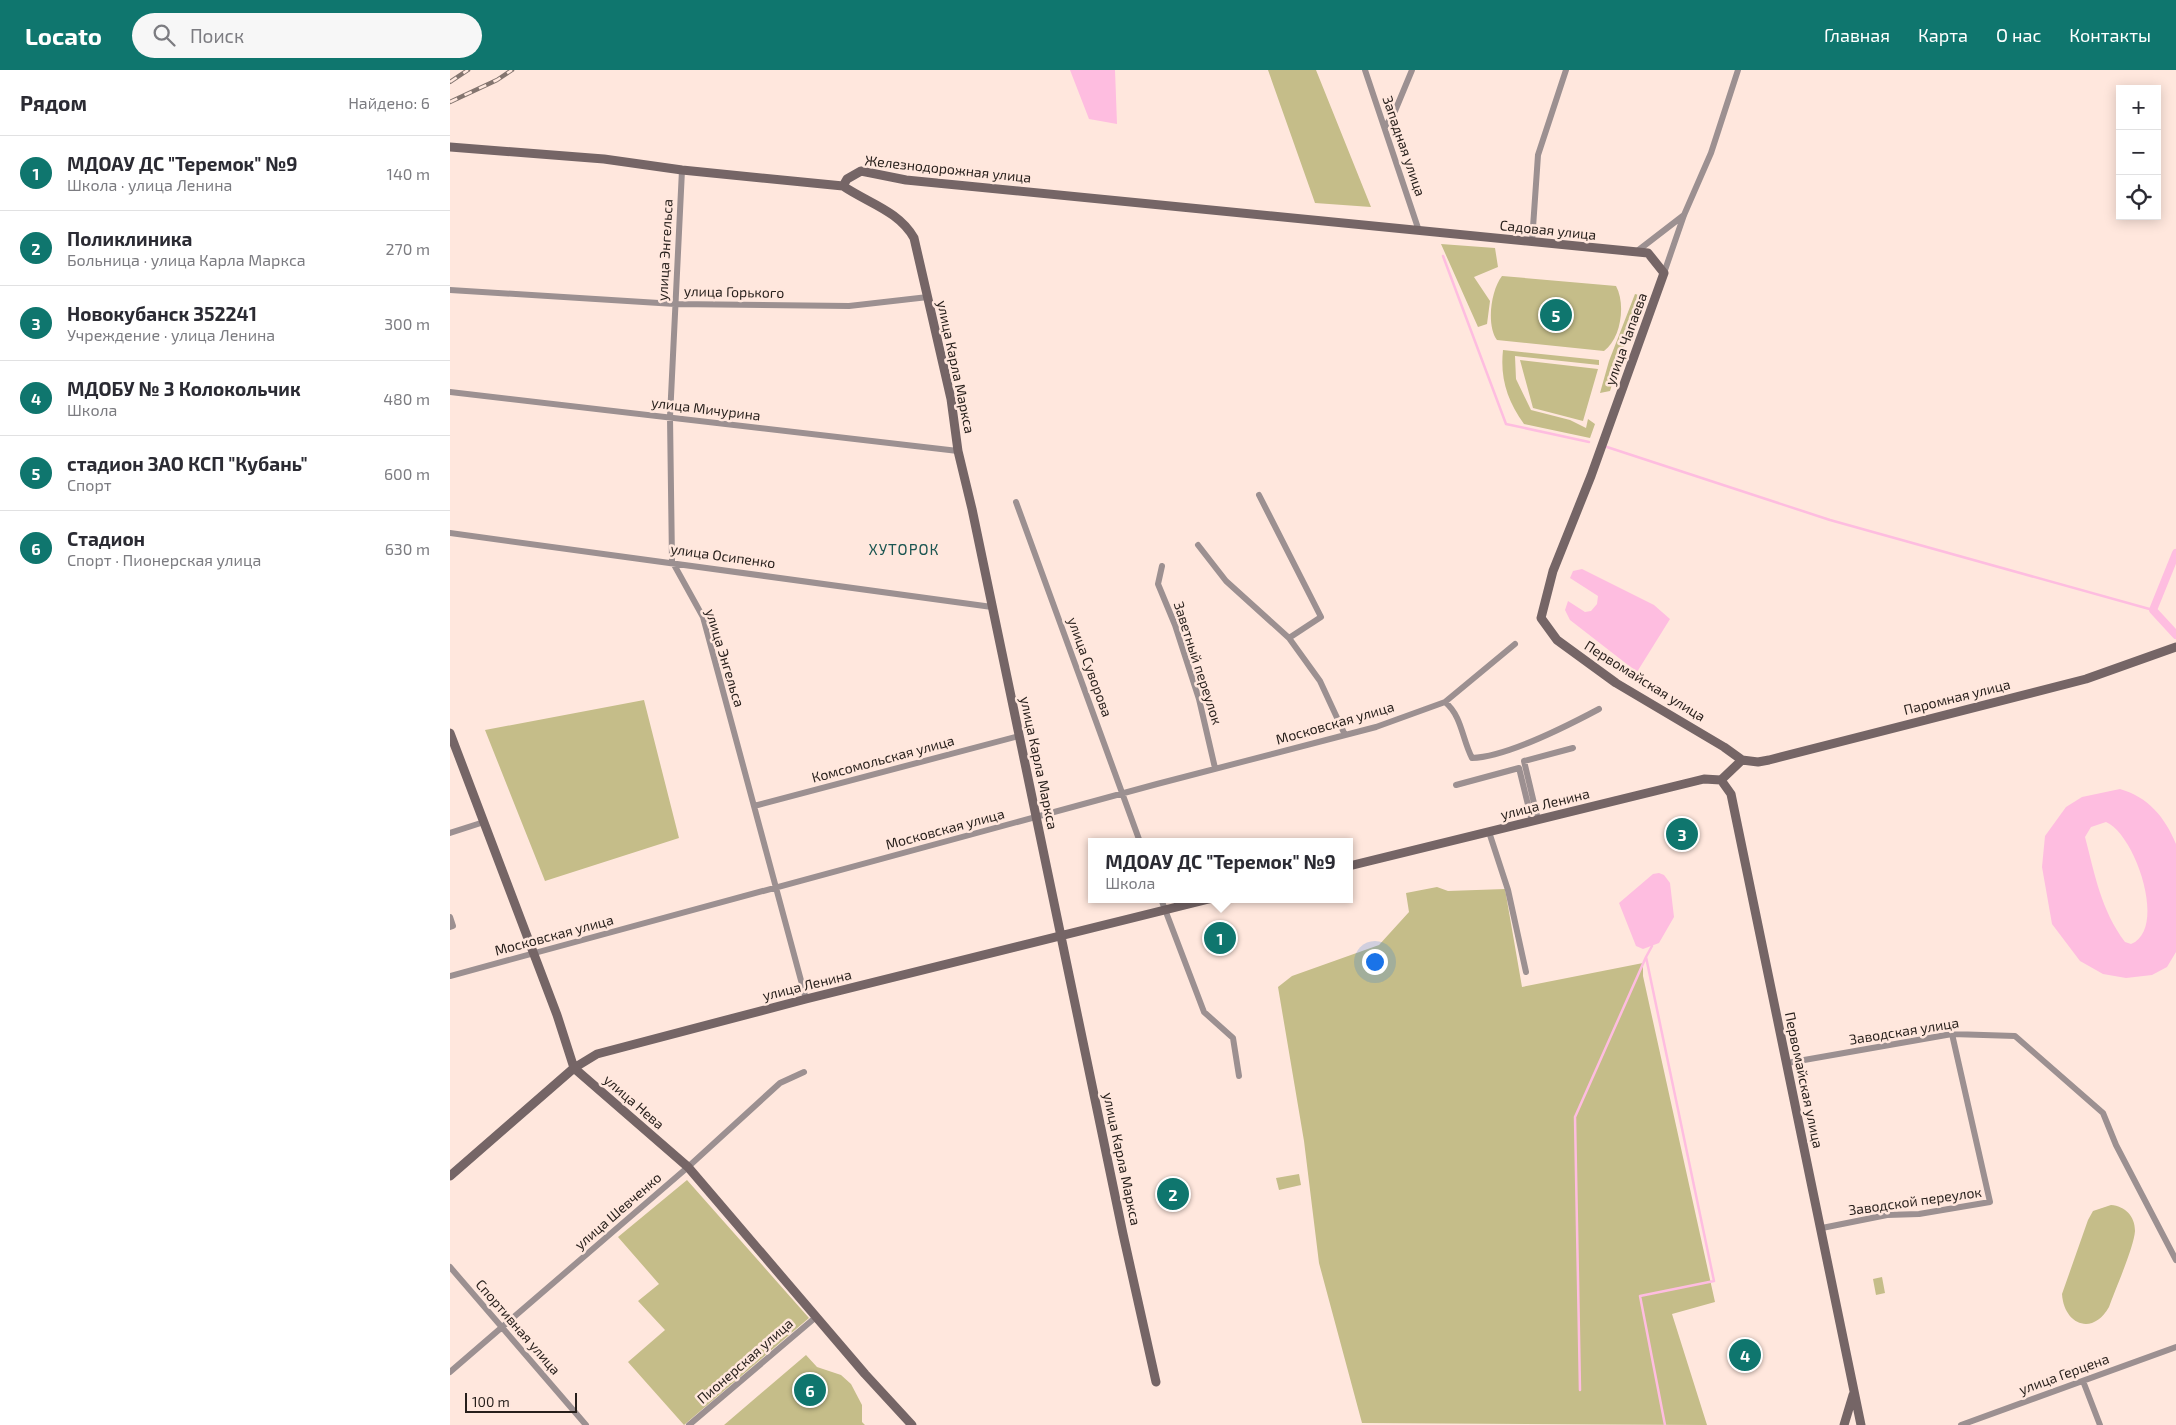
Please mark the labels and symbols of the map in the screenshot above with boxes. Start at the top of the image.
street label: Западная улица [1379,93,1430,198]
street label: Железнодорожная улица [864,151,1032,186]
street label: улица Энгельса [653,199,676,301]
street label: Садовая улица [1499,216,1597,243]
street label: улица Горького [684,282,784,301]
street label: улица Чапаева [1601,290,1650,388]
pin: 5 [1540,296,1572,334]
street label: улица Карла Маркса [934,299,979,435]
street label: улица Мичурина [650,393,762,424]
street label: улица Осипенко [669,540,777,571]
district label: ХУТОРОК [868,540,940,558]
street label: Заветный переулок [1171,599,1227,727]
street label: улица Энгельса [702,607,749,709]
street label: улица Суворова [1065,615,1116,719]
street label: Первомайская улица [1582,636,1709,725]
street label: Паромная улица [1902,675,2012,718]
street label: улица Карла Маркса [1017,695,1062,831]
street label: Московская улица [1274,697,1396,748]
street label: Комсомольская улица [810,731,956,786]
street label: улица Ленина [1499,784,1591,823]
street label: Московская улица [884,804,1006,853]
pin: 3 [1666,815,1698,853]
street label: Московская улица [493,910,615,959]
pin: 1 [1204,919,1236,957]
your location [1362,949,1388,975]
street label: улица Ленина [761,965,853,1004]
street label: Первомайская улица [1782,1010,1827,1150]
street label: Заводская улица [1848,1013,1960,1048]
street label: улица Нева [601,1071,668,1133]
street label: улица Карла Маркса [1100,1091,1145,1227]
street label: улица Шевченко [571,1168,664,1253]
pin: 2 [1157,1175,1189,1213]
street label: Заводской переулок [1847,1183,1983,1218]
street label: Спортивная улица [472,1276,564,1378]
street label: Пионерская улица [693,1314,796,1407]
pin: 4 [1729,1336,1761,1374]
street label: улица Герцена [2016,1349,2111,1398]
pin: 6 [794,1371,826,1409]
scale bar [465,1390,578,1413]

